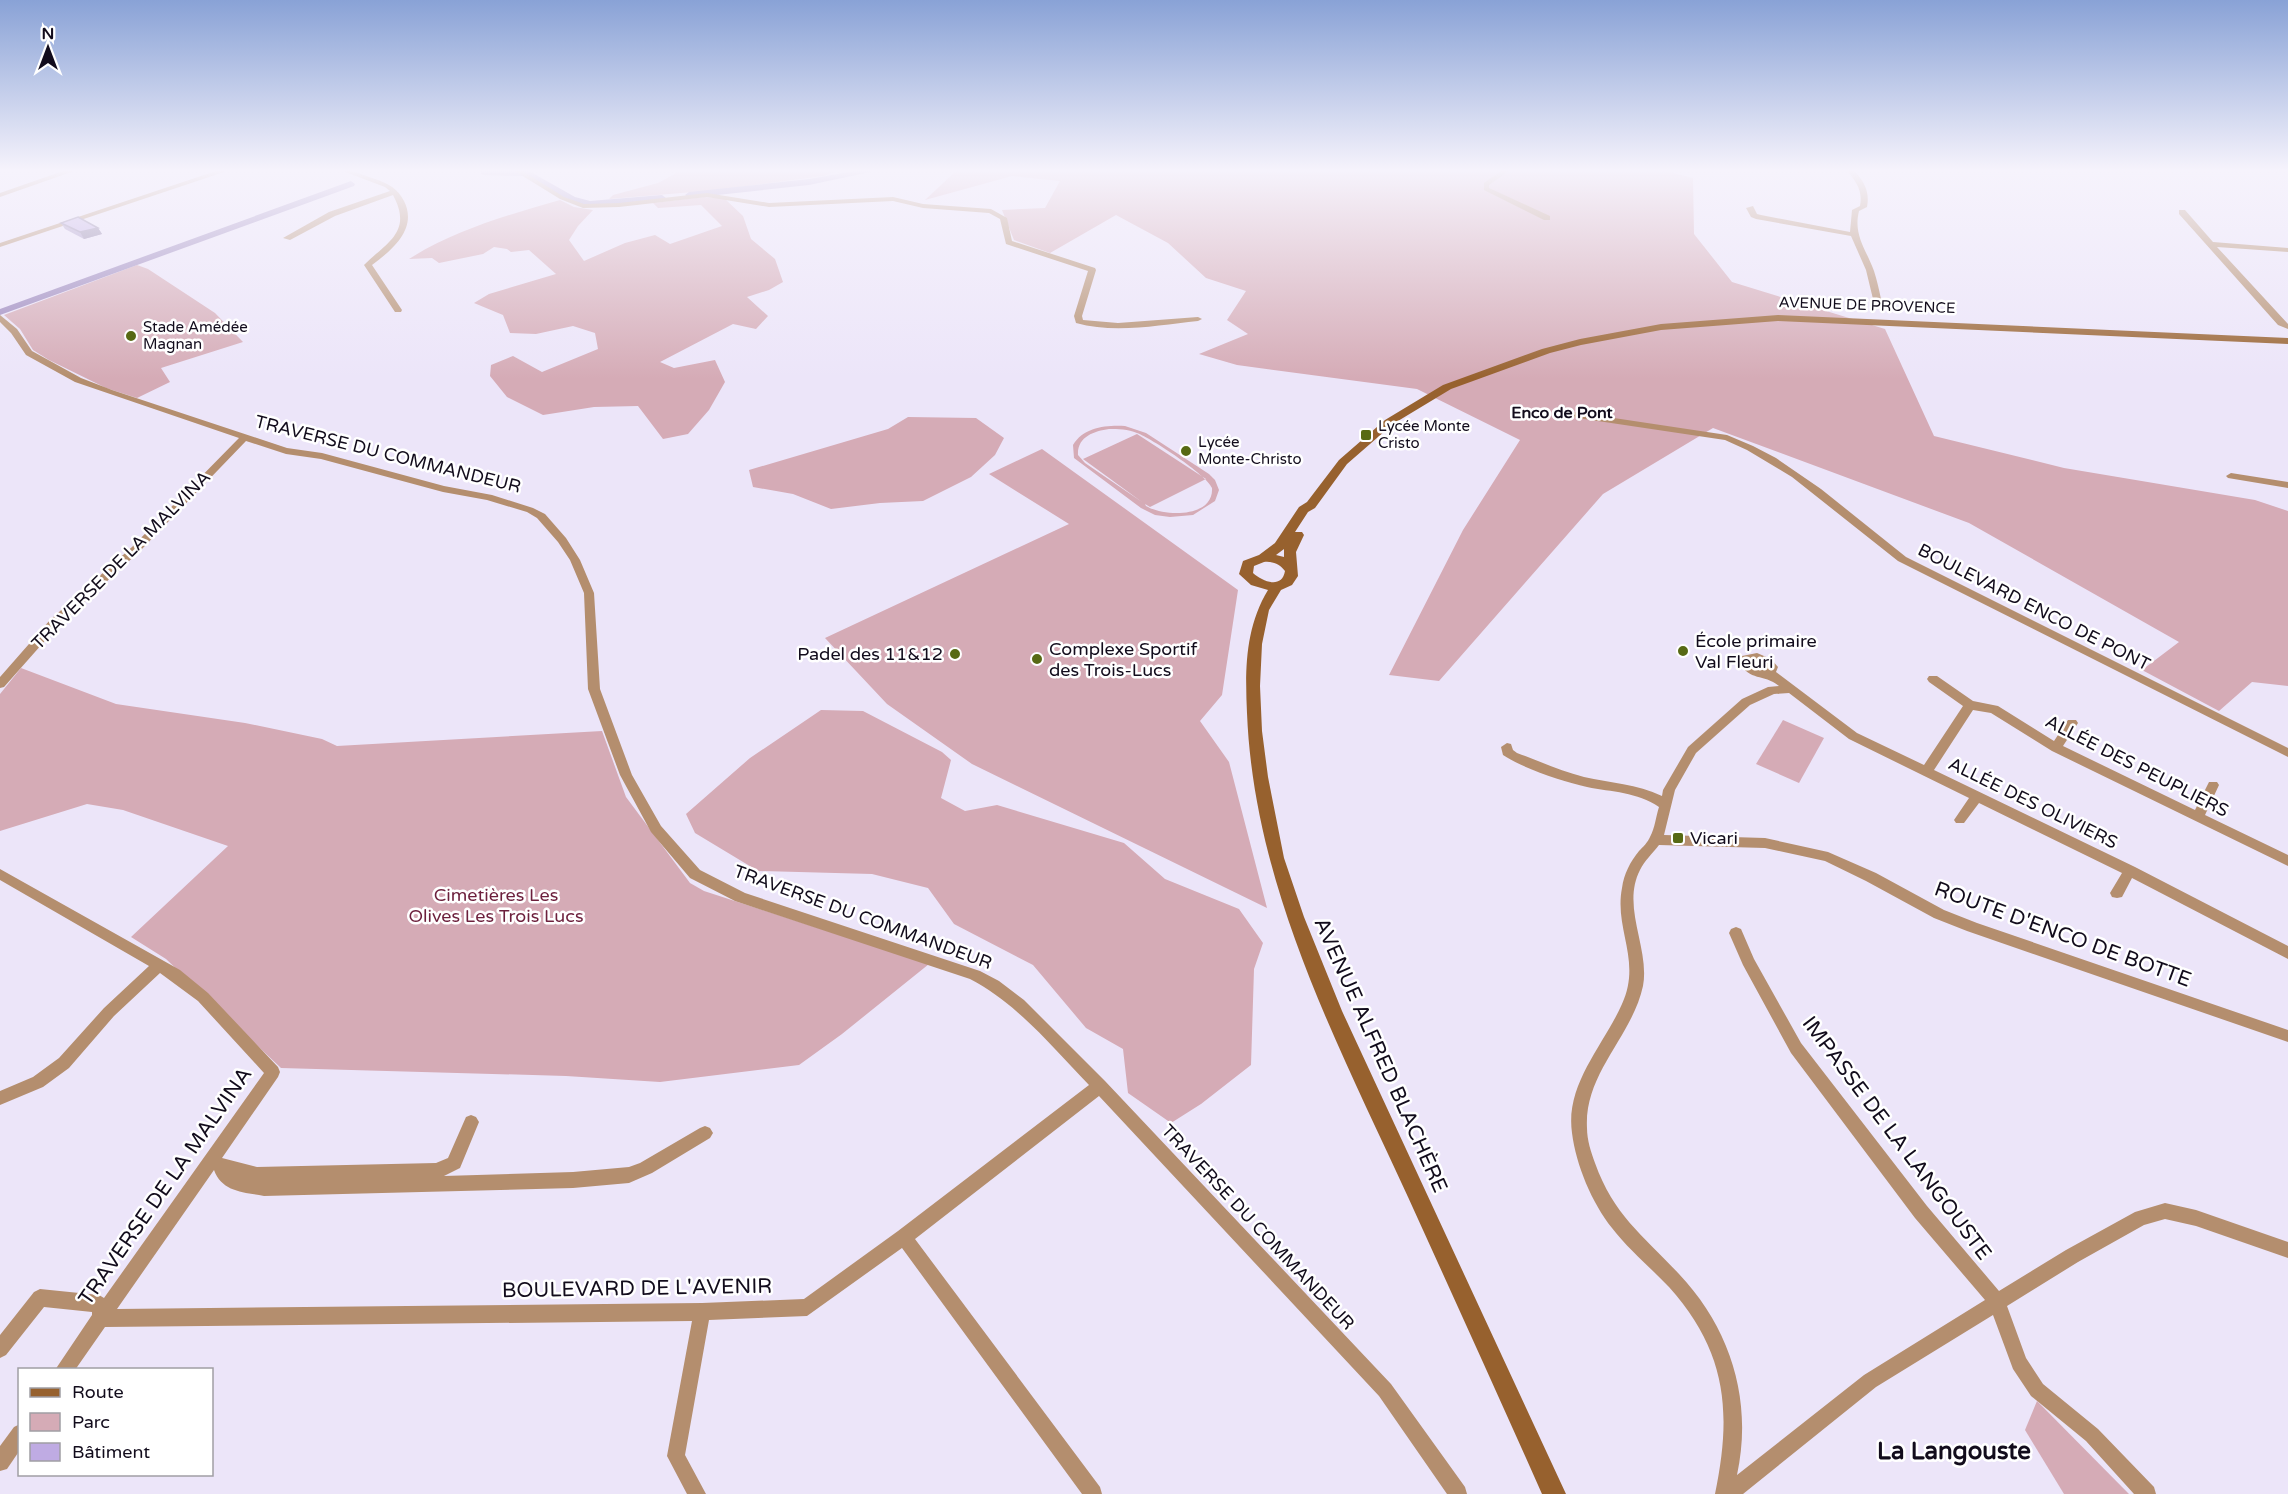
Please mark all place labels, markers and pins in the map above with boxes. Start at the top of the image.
place label: Stade Amédée Magnan [143,318,248,353]
marker: Stade Amédée Magnan [124,329,138,343]
place label: Lycée Monte Cristo [1378,417,1470,452]
marker: Lycée Monte Cristo [1359,428,1373,442]
place label: Lycée Monte-Christo [1198,433,1302,468]
marker: Lycée Monte-Christo [1179,444,1193,458]
place label: École primaire Val Fleuri [1695,630,1817,673]
place label: Complexe Sportif des Trois-Lucs [1049,638,1197,681]
place label: Padel des 11&12 [797,643,943,665]
marker: École primaire Val Fleuri [1676,644,1690,658]
marker: Padel des 11&12 [948,647,962,661]
marker: Complexe Sportif des Trois-Lucs [1030,652,1044,666]
place label: Vicari [1690,827,1738,849]
marker: Vicari [1671,831,1685,845]

